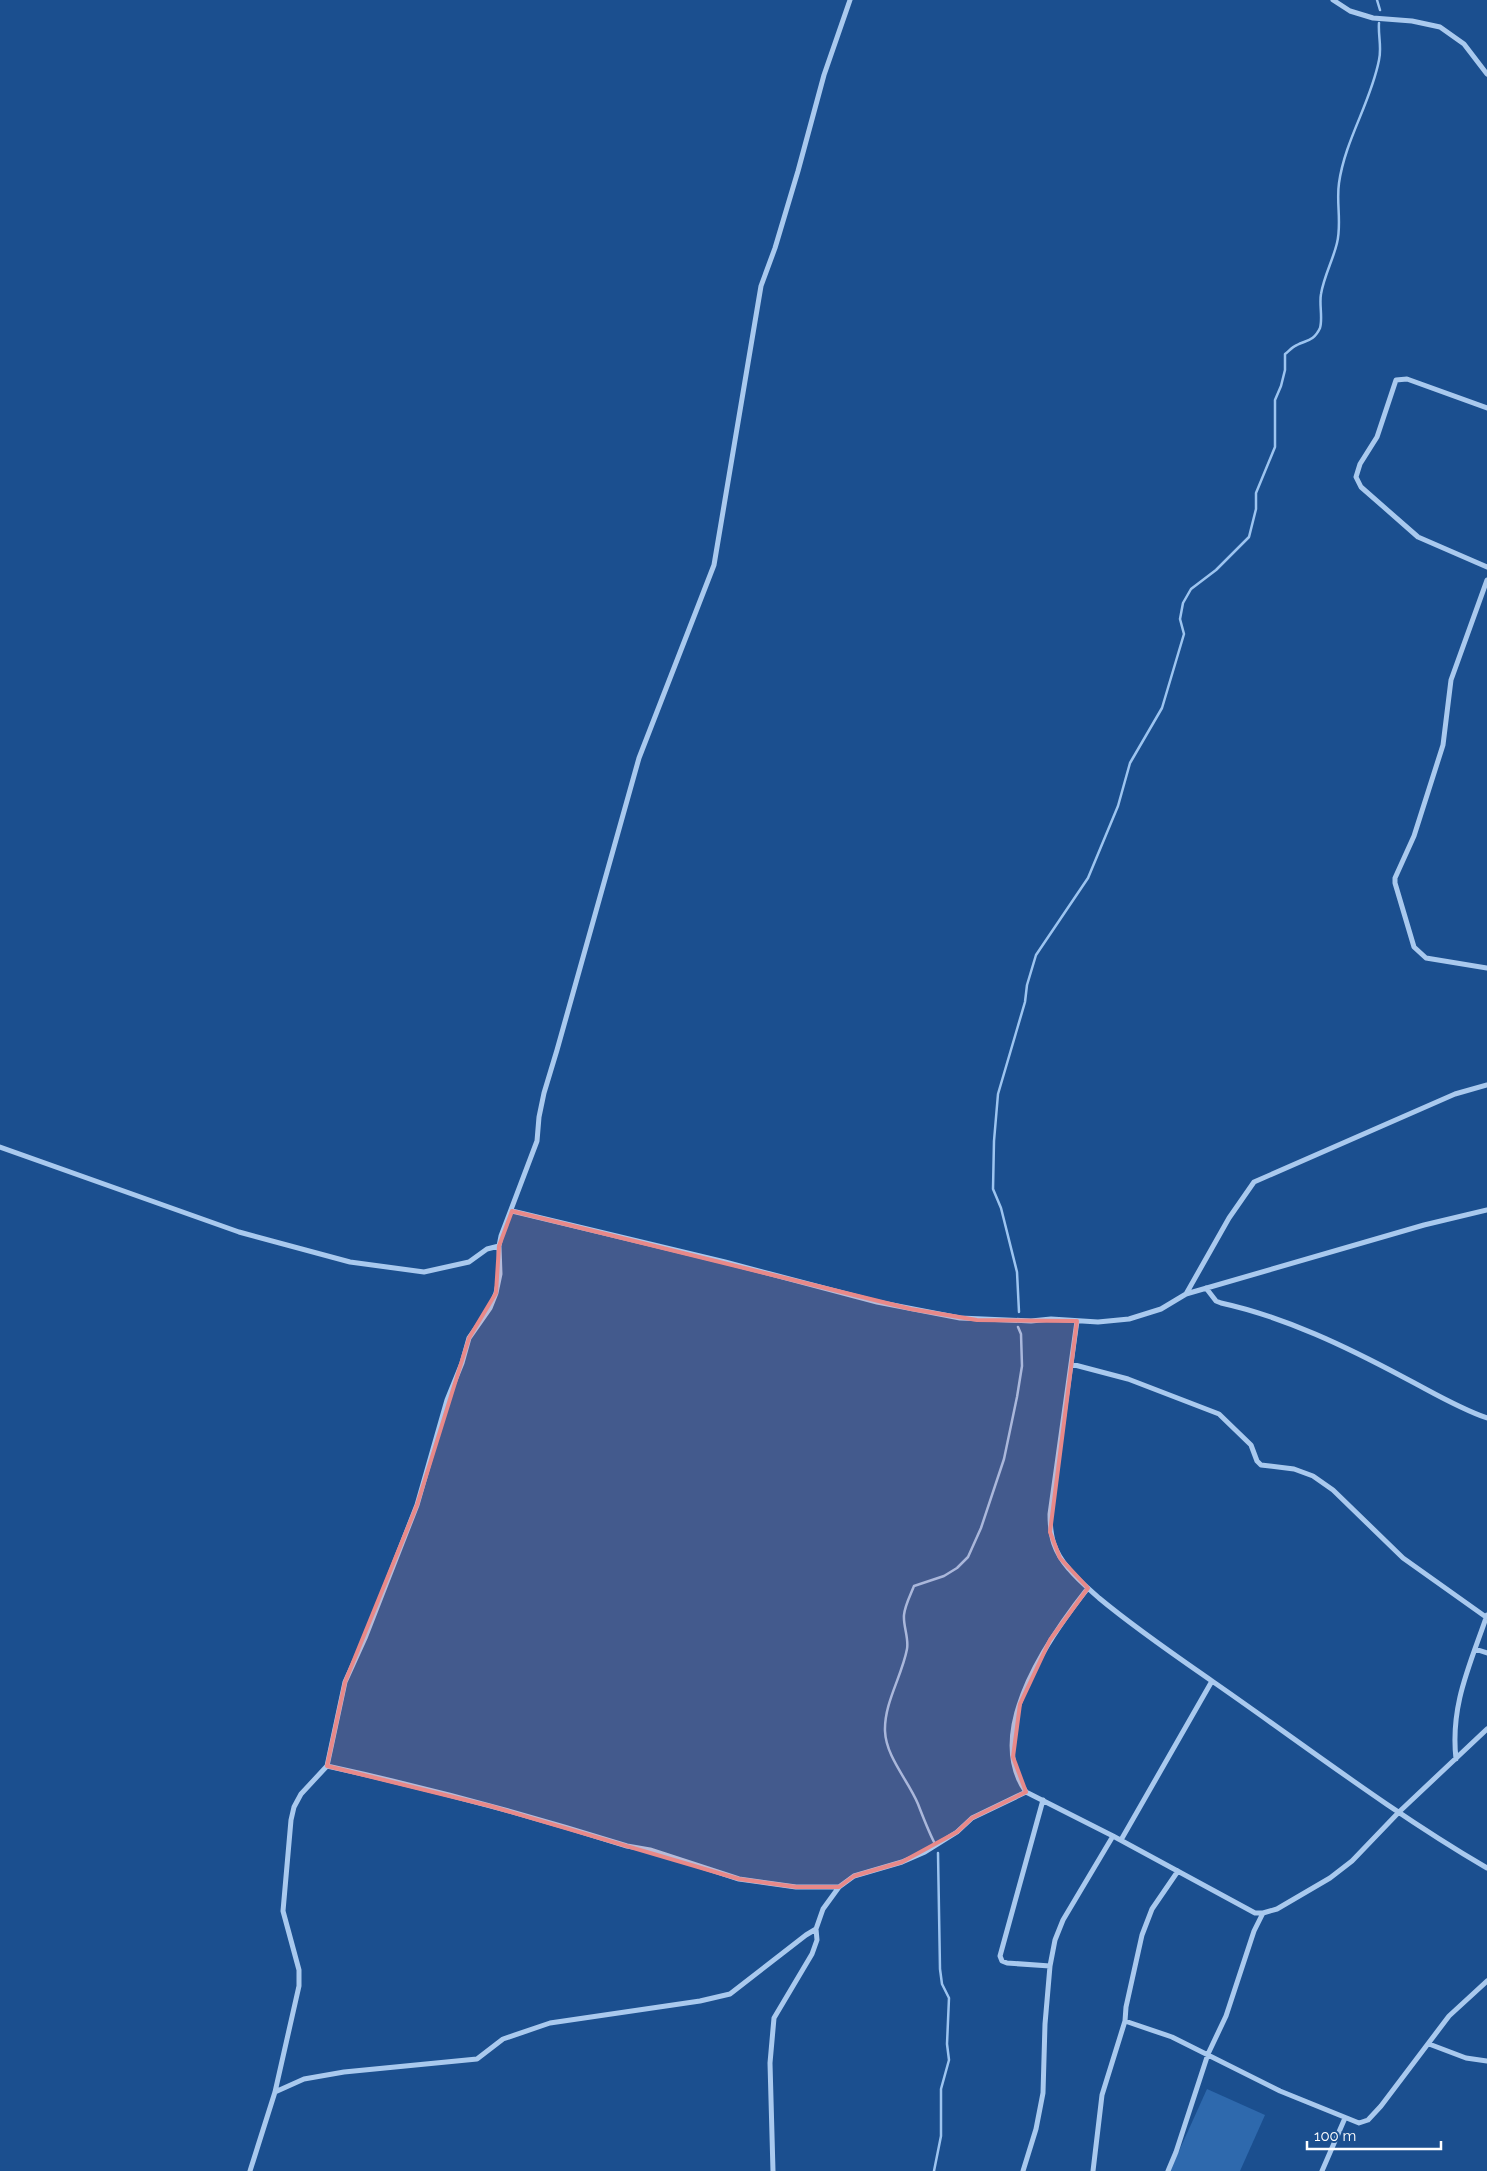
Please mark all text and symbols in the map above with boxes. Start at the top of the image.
scale bar [1307,2118,1441,2150]
text: 100 m [1314,2127,1356,2145]

